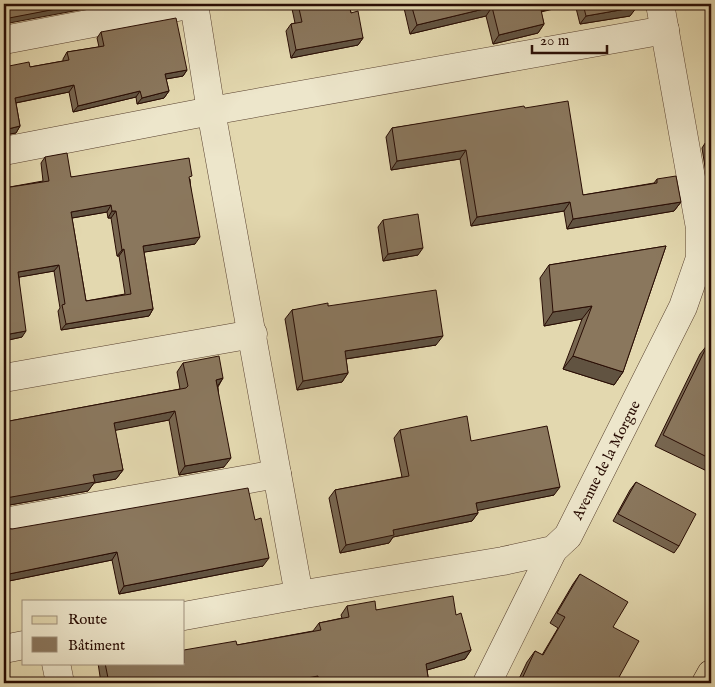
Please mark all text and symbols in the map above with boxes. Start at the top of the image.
scale bar [532,22,608,54]
text: 20 m [540,31,570,50]
street label: Avenue de la Morgue [568,397,645,524]
legend [22,600,185,664]
text: Route [68,610,107,629]
text: Bâtiment [68,636,125,655]

